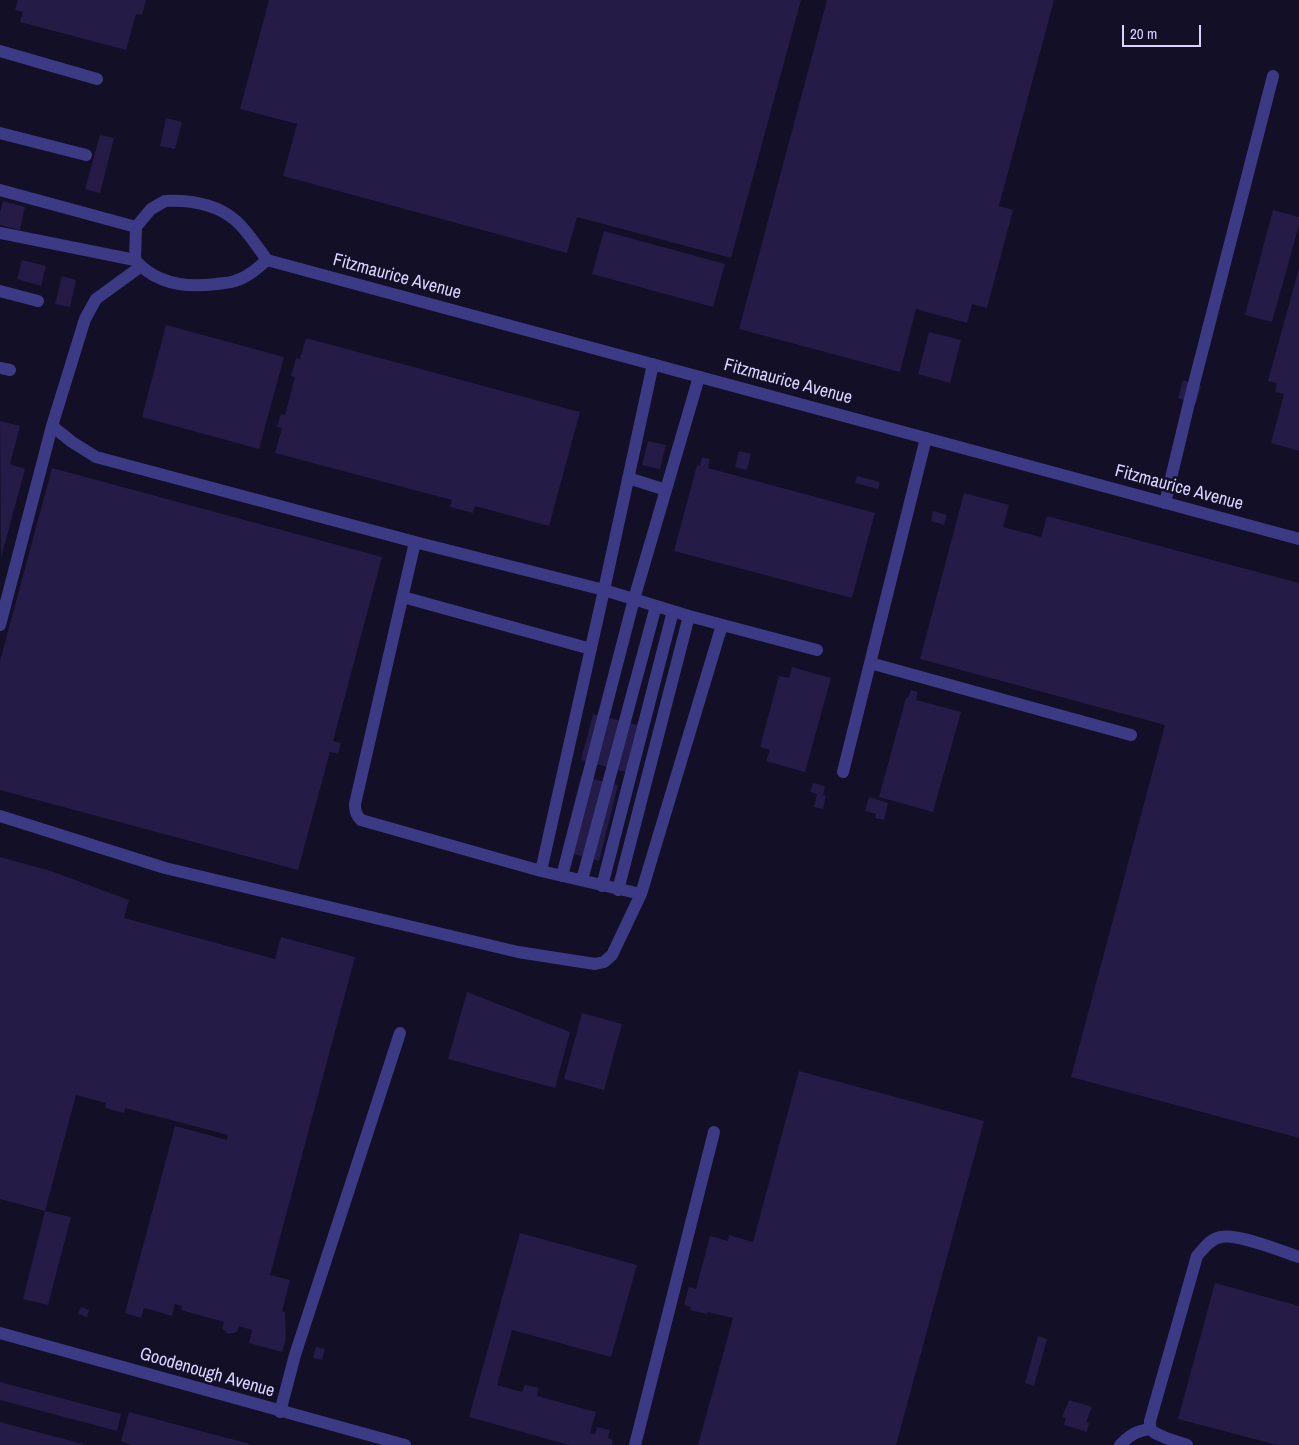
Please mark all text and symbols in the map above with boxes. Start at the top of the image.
scale bar [1124,15,1203,47]
text: 20 m [1130,23,1157,44]
street label: Fitzmaurice Avenue [331,250,463,304]
street label: Fitzmaurice Avenue [722,355,854,409]
street label: Fitzmaurice Avenue [1113,461,1245,515]
street label: Goodenough Avenue [137,1343,277,1403]

